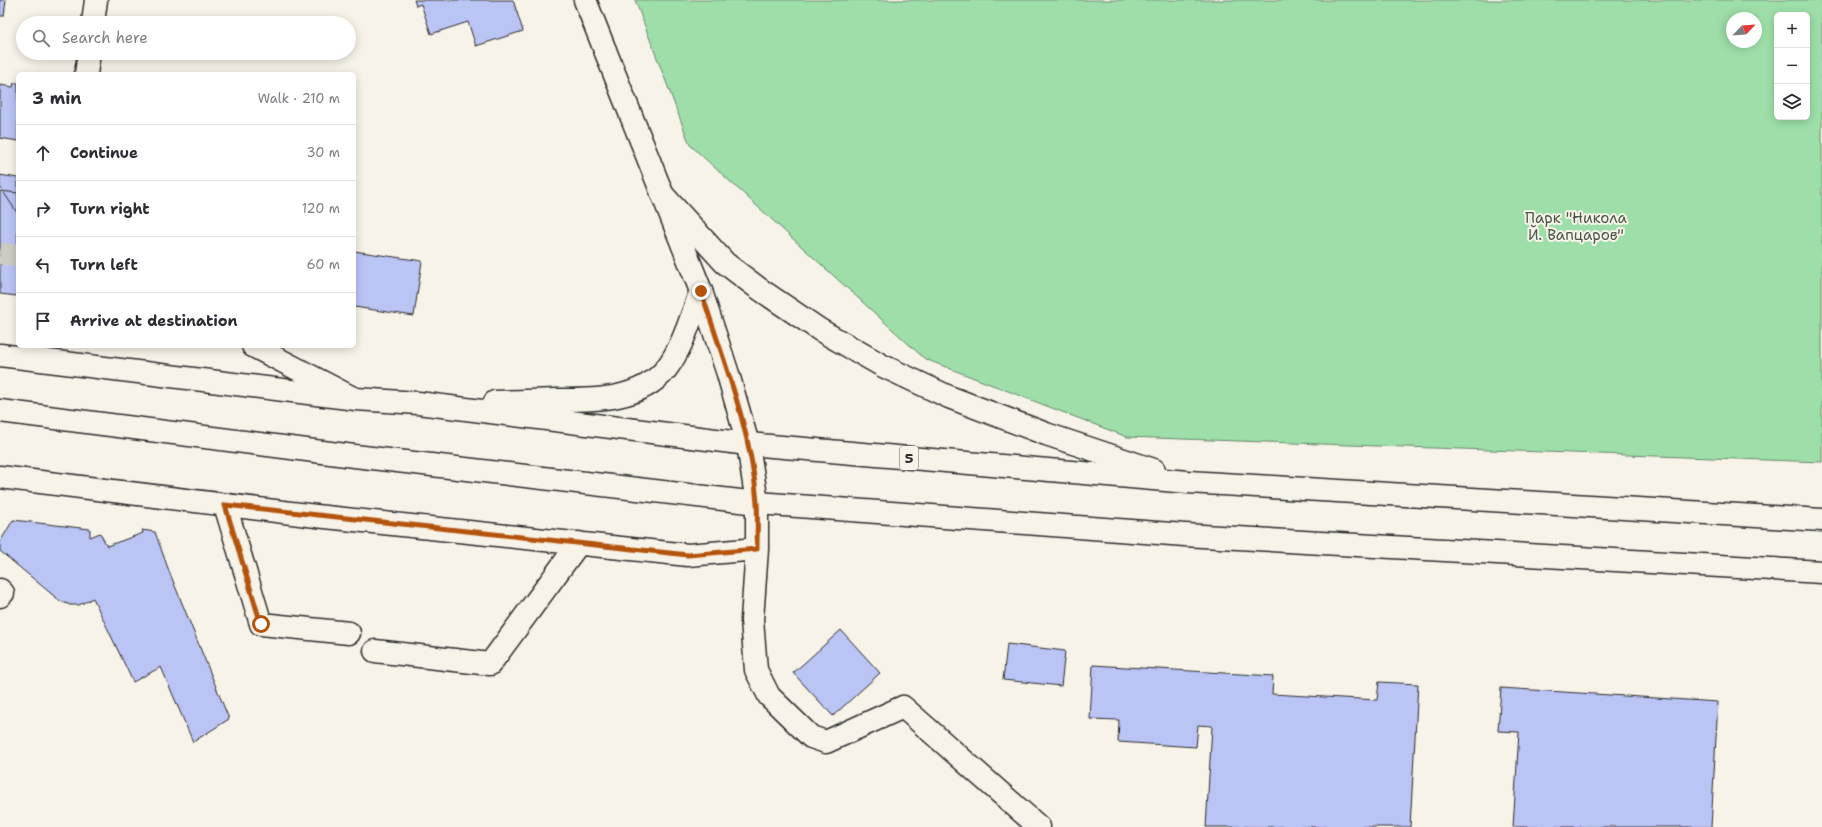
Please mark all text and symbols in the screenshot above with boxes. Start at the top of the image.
north arrow [1726,12,1762,48]
map controls [1774,12,1810,120]
button: + [1774,12,1810,48]
search box [16,16,356,60]
icon: search [30,27,52,49]
text: Search here [62,28,148,48]
button: − [1774,48,1810,84]
button: layers [1774,84,1810,120]
text: 3 min [32,87,82,109]
text: Walk · 210 m [258,90,340,107]
icon: ahead [32,142,54,164]
text: Continue [70,143,138,163]
text: 30 m [306,144,340,161]
icon: right [32,198,54,220]
text: Turn right [70,199,150,219]
text: 120 m [302,200,340,217]
park label: Парк "Никола Й. Вапцаров" [1525,208,1628,245]
icon: left [32,254,54,276]
text: Turn left [70,255,138,275]
text: 60 m [307,256,340,273]
route end [692,282,710,300]
icon: arrive [32,310,54,332]
text: Arrive at destination [70,311,238,331]
road number: 5 [900,446,918,470]
route start [252,615,270,633]

